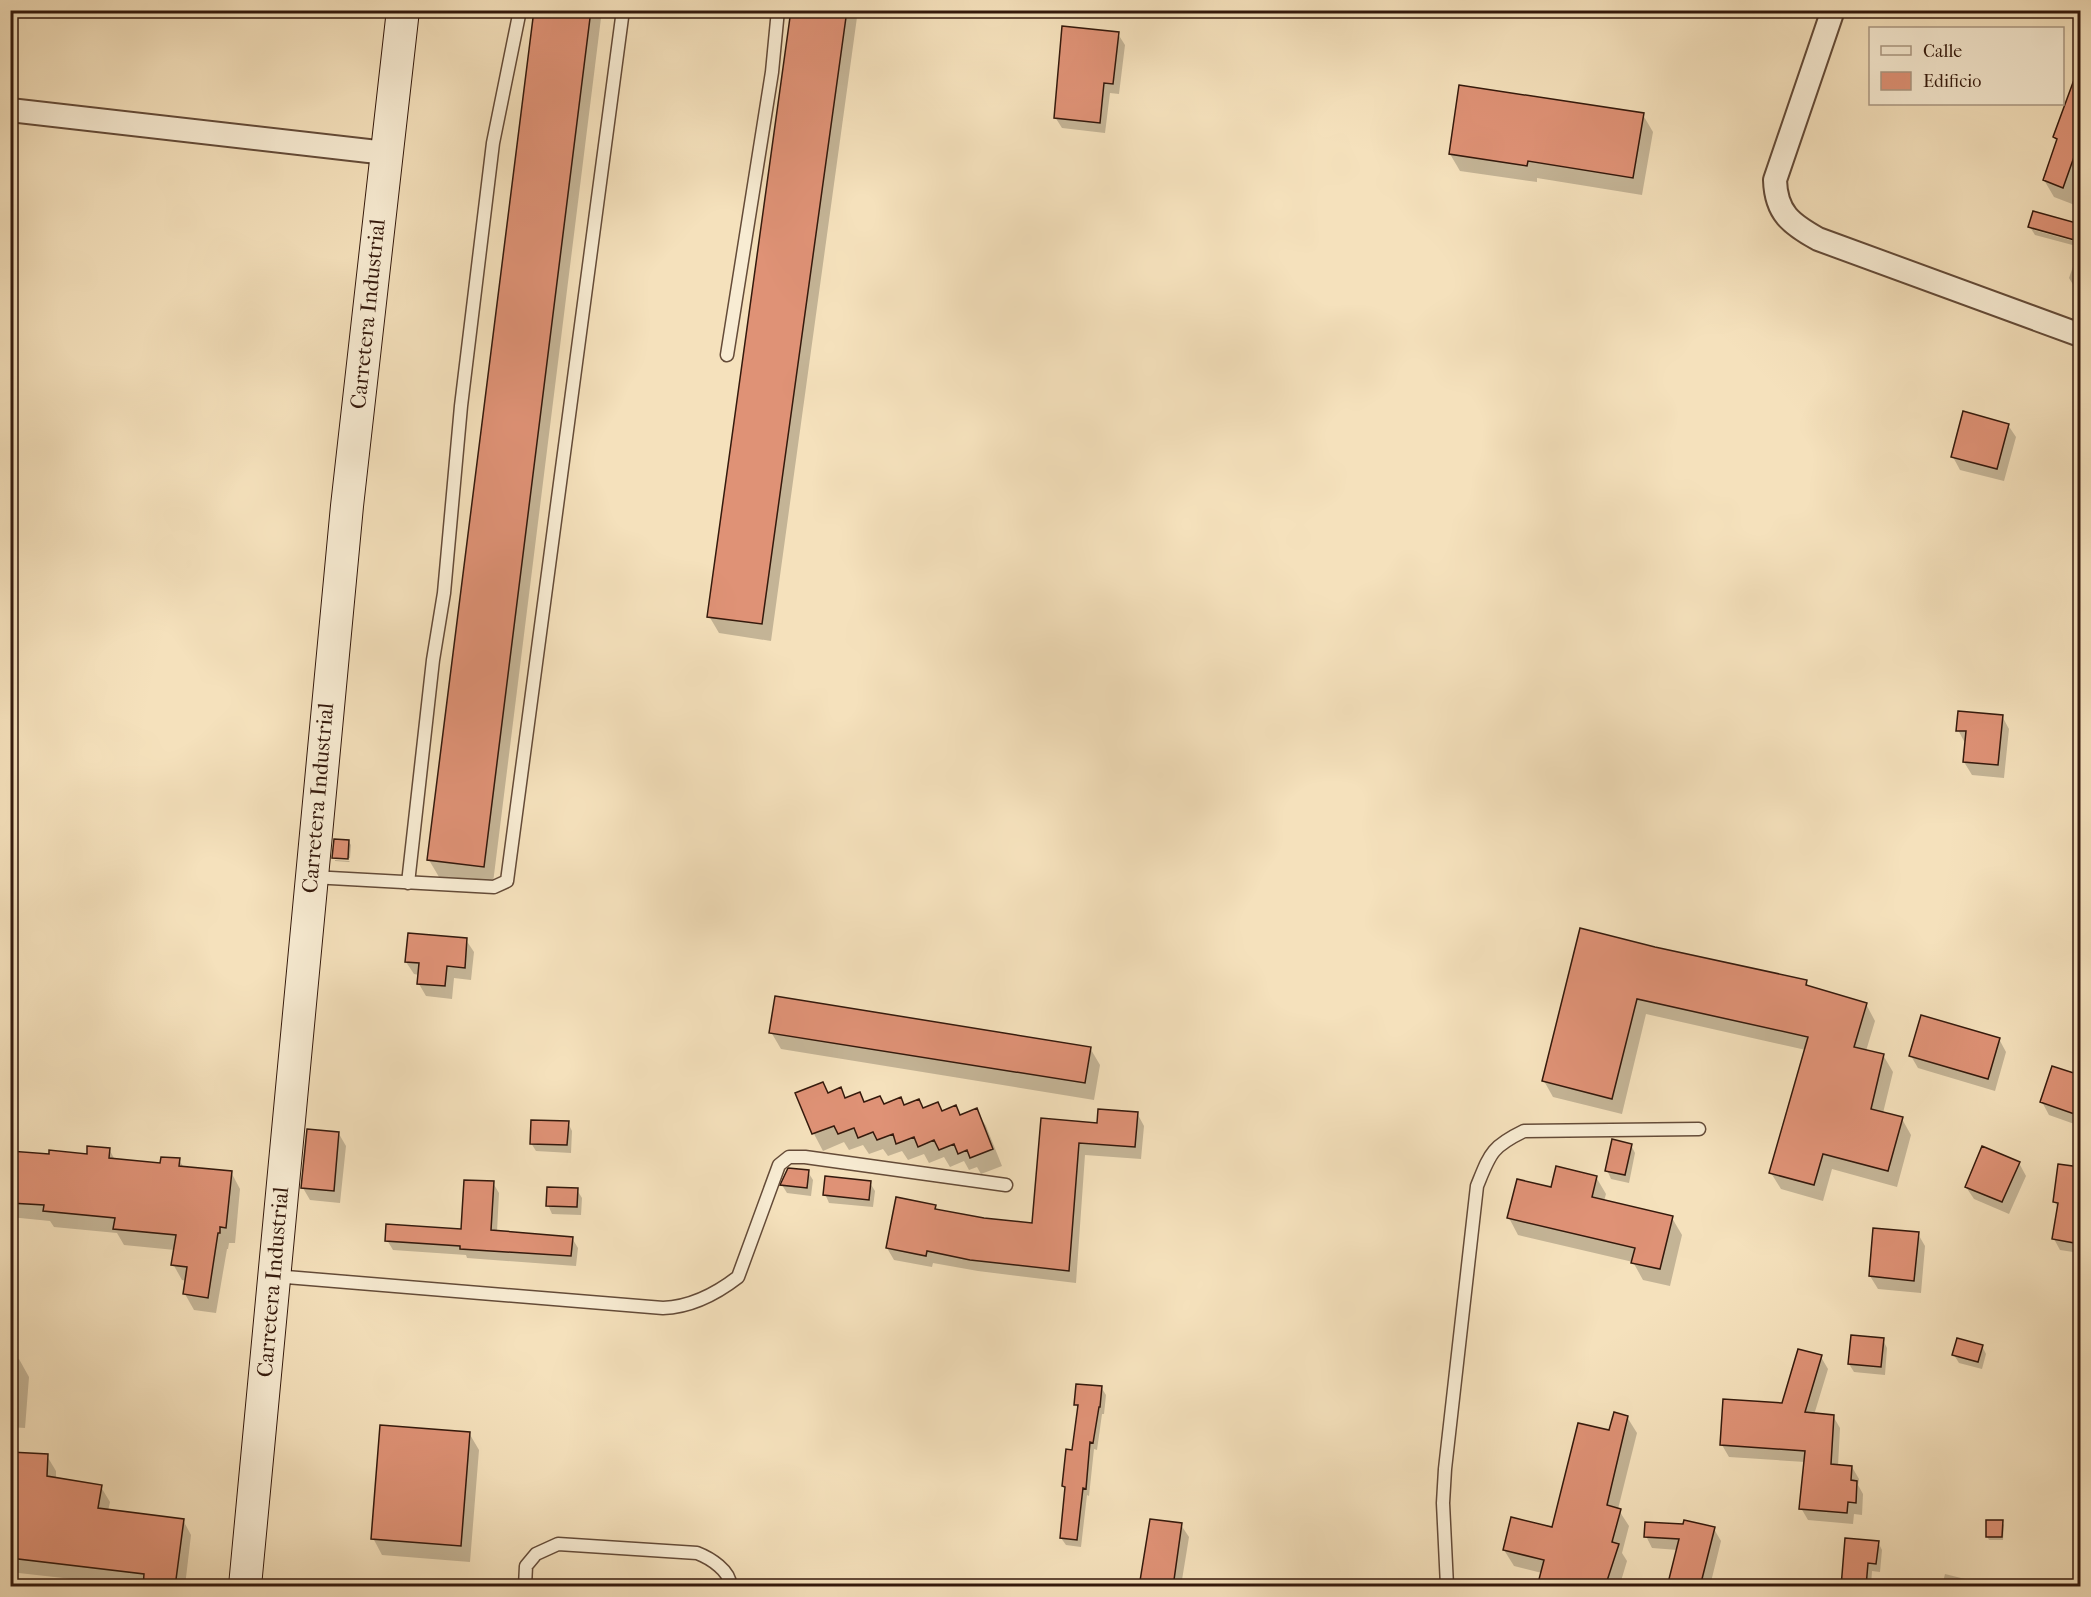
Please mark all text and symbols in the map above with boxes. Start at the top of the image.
legend [1869,27,2064,105]
text: Calle [1923,41,1962,62]
text: Edificio [1923,71,1981,92]
street label: Carretera Industrial [345,218,391,410]
street label: Carretera Industrial [297,702,339,894]
street label: Carretera Industrial [252,1186,294,1378]

